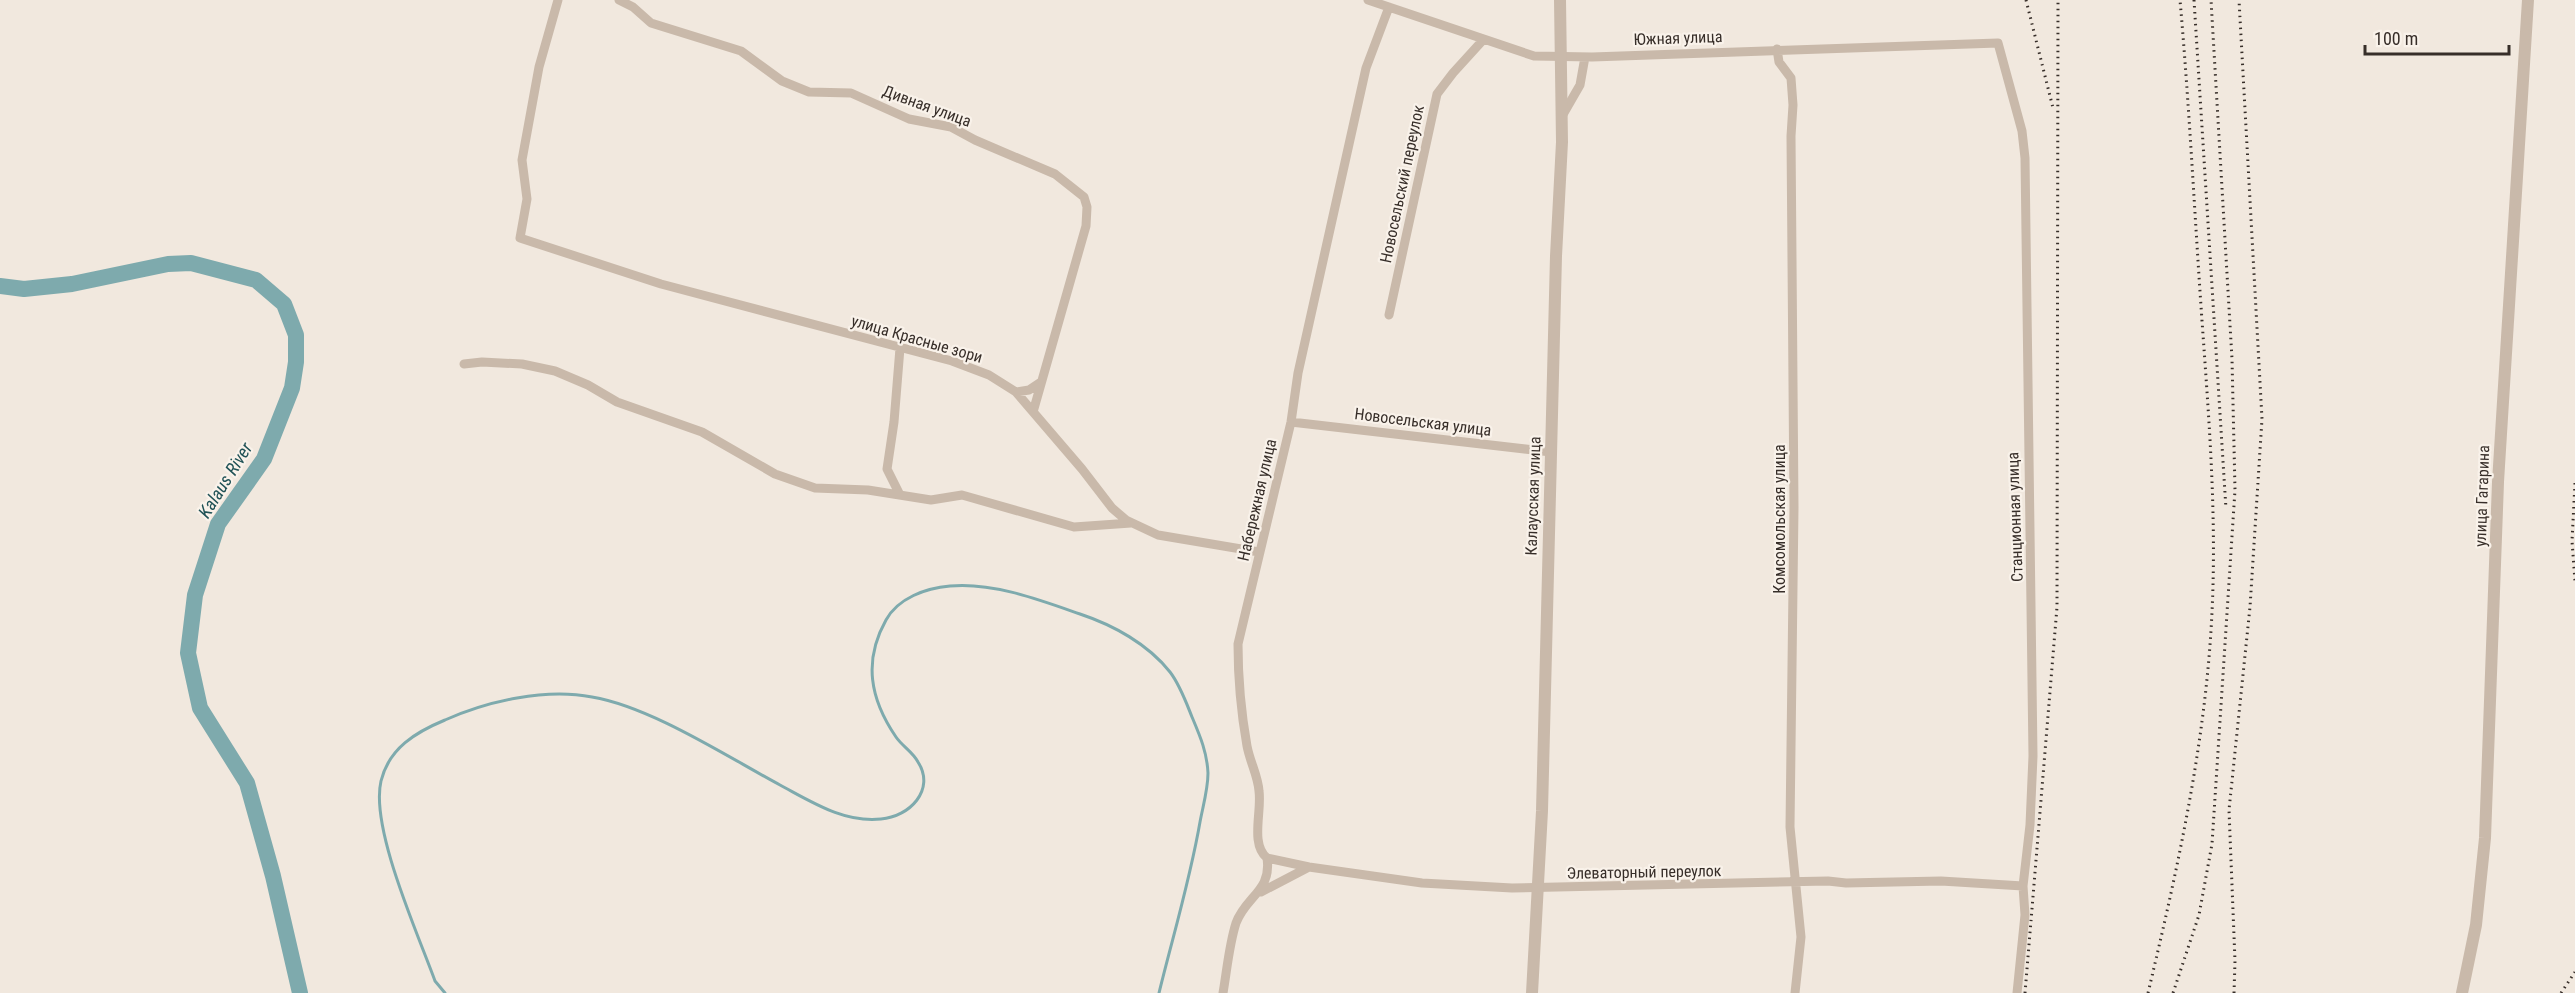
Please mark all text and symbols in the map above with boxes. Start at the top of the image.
scale bar [2365,18,2509,56]
street label: Южная улица [1633,27,1723,49]
text: 100 m [2374,28,2418,49]
street label: Дивная улица [880,81,974,131]
street label: Новосельский переулок [1376,103,1428,265]
street label: улица Красные зори [849,311,985,367]
street label: Новосельская улица [1354,404,1492,440]
street label: Калаусская улица [1521,436,1545,556]
street label: Набережная улица [1234,437,1280,563]
water label: Kalaus River [194,438,257,522]
street label: Комсомольская улица [1770,444,1789,594]
street label: улица Гагарина [2471,445,2493,547]
street label: Станционная улица [2003,452,2027,582]
street label: Элеваторный переулок [1566,861,1722,883]

